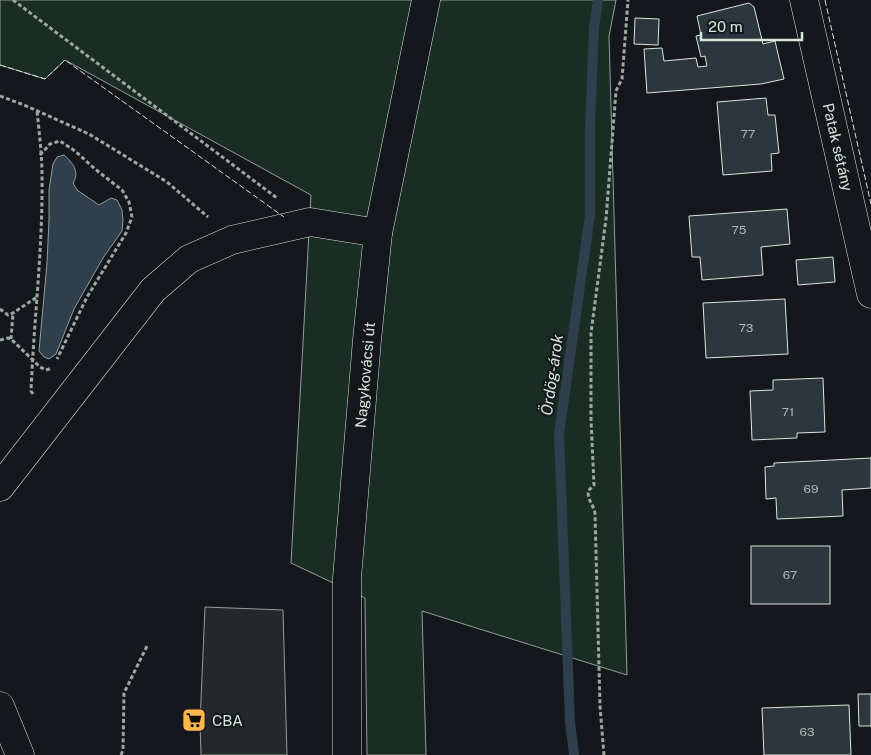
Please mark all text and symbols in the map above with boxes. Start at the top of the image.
scale bar [701,10,802,42]
text: 20 m [708,18,743,35]
street label: Patak sétány [820,101,856,193]
house number: 77 [741,127,755,141]
house number: 75 [732,223,747,237]
street label: Nagykovácsi út [352,321,378,429]
house number: 73 [739,321,753,335]
water label: Ördög-árok [536,333,567,417]
house number: 71 [782,405,794,419]
house number: 69 [804,482,818,496]
house number: 67 [783,568,797,582]
supermarket icon: CBA [181,707,207,733]
place label: CBA [212,712,243,729]
house number: 63 [800,725,814,739]

